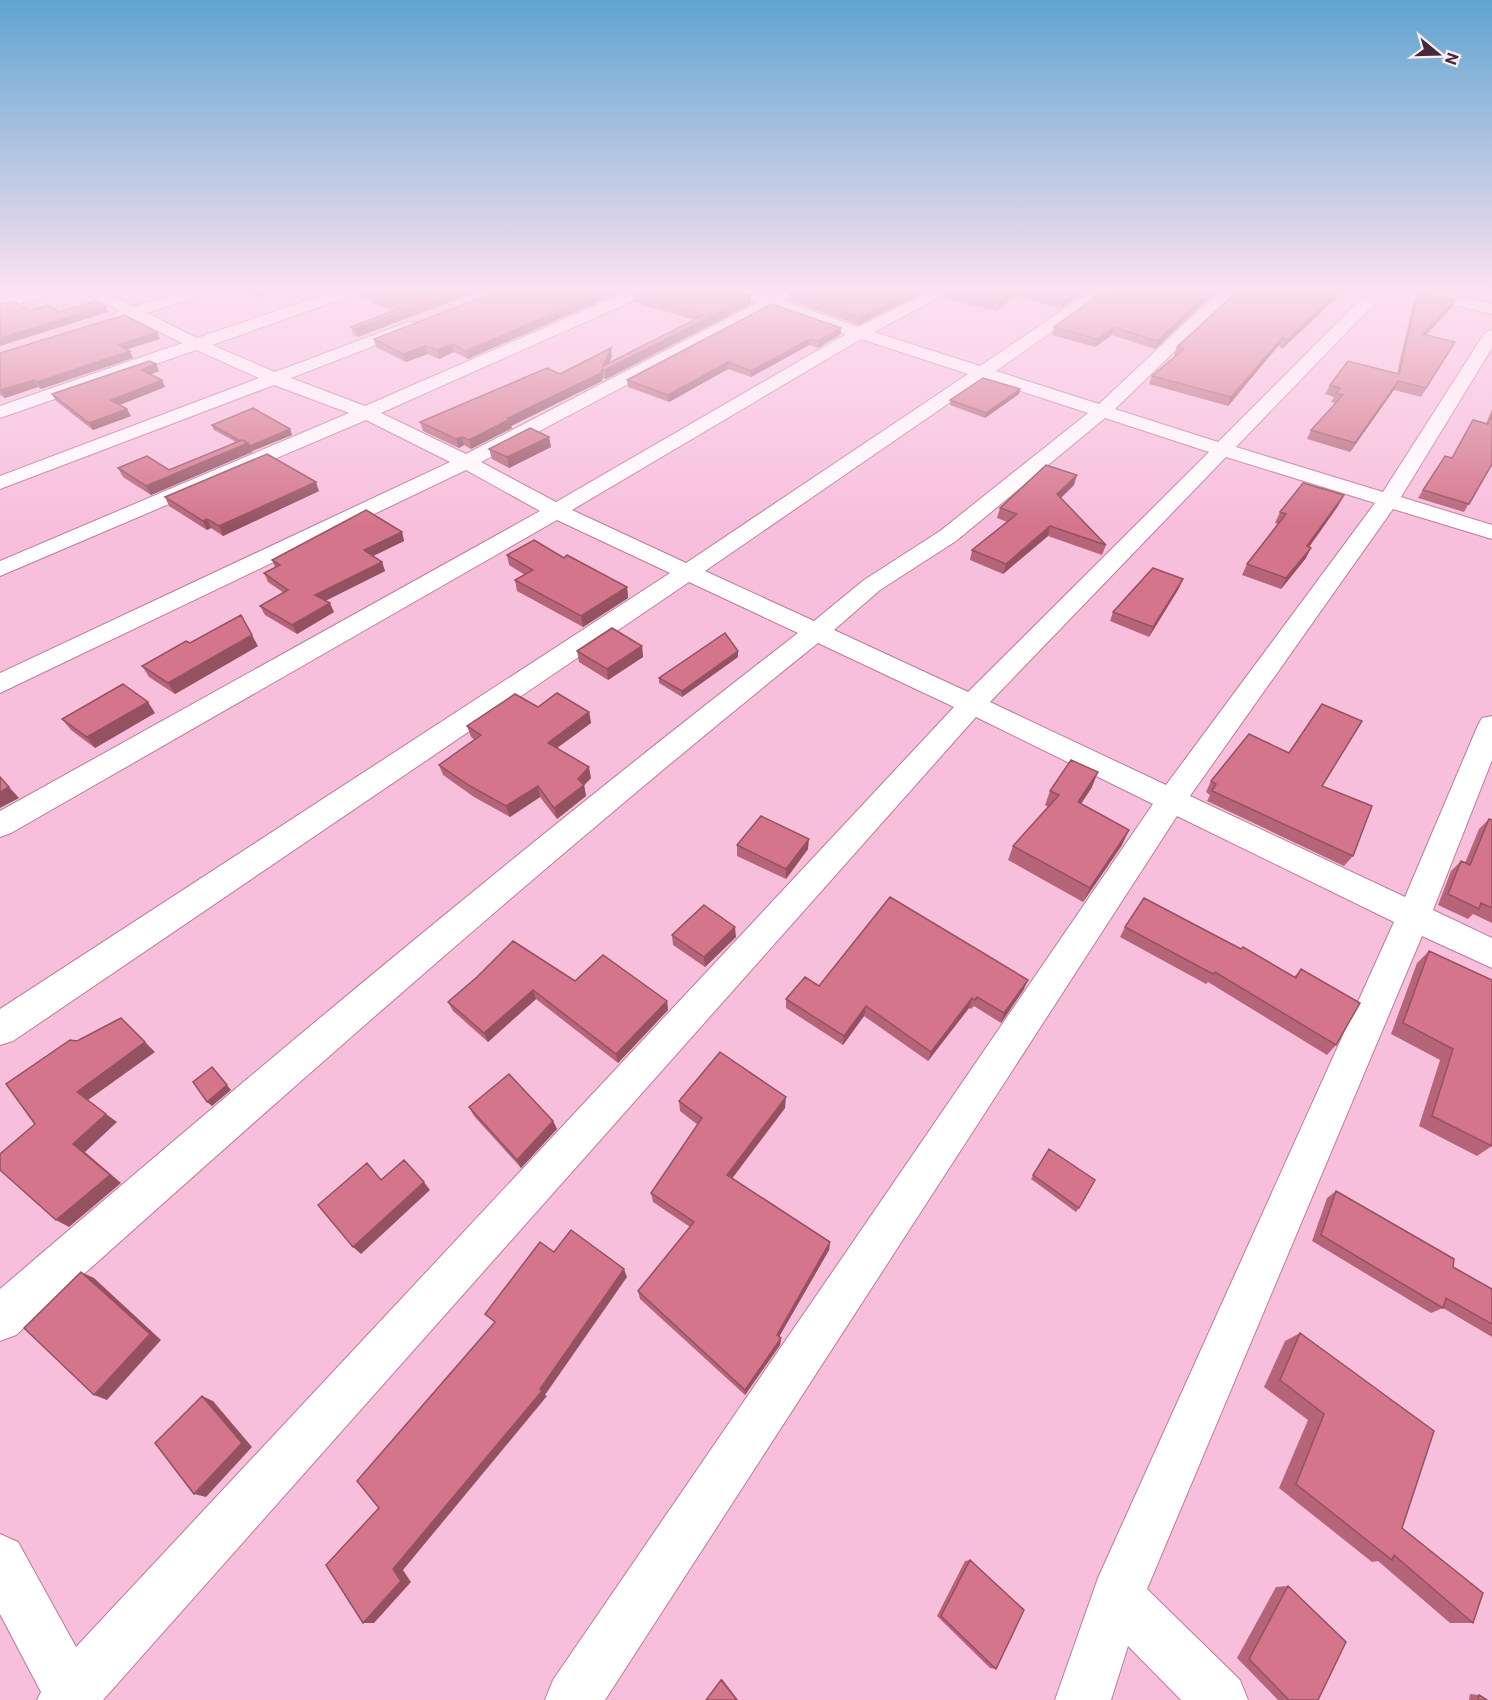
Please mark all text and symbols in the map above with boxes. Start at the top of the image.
north arrow [1408,24,1468,84]
text: N [1441,50,1463,67]

